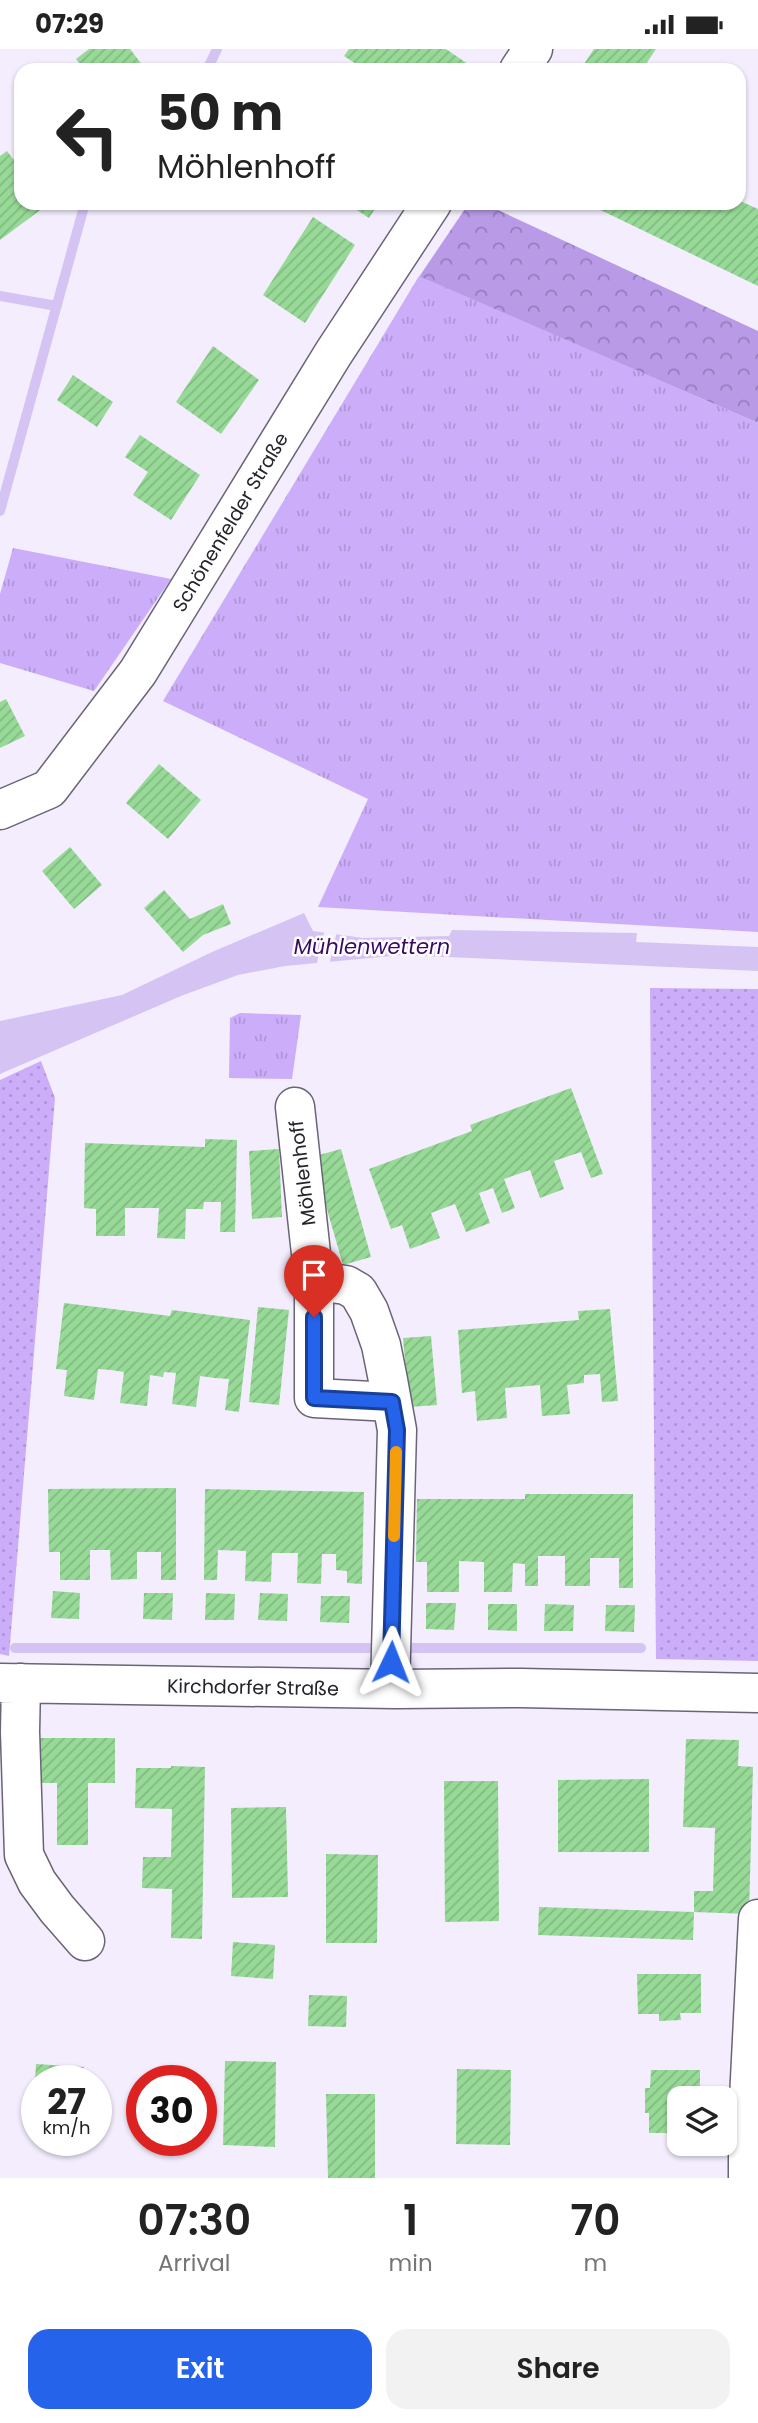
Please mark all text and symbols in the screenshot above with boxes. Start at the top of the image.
text: 07:29 [35,6,104,42]
text: 50 m [157,79,283,147]
icon: left [42,91,133,182]
text: Möhlenhoff [157,144,336,189]
street label: Schönenfelder Straße [166,427,295,617]
water label: Mühlenwettern [294,932,450,961]
street label: Möhlenhoff [283,1119,322,1227]
pin [284,1245,344,1317]
icon: arrive [295,1256,333,1294]
position arrow [354,1625,428,1699]
street label: Kirchdorfer Straße [167,1673,339,1702]
speed limit sign: 30 [126,2065,217,2156]
text: 27 [47,2077,86,2126]
map controls [667,2086,737,2156]
button: layers [667,2086,737,2156]
text: km/h [43,2115,90,2140]
text: 07:30 [138,2191,251,2250]
text: 1 [403,2191,418,2250]
text: 70 [570,2191,620,2250]
text: Arrival [158,2247,231,2279]
text: min [389,2247,433,2279]
text: m [583,2247,607,2279]
button: Exit [28,2329,372,2409]
button: Share [386,2329,730,2409]

